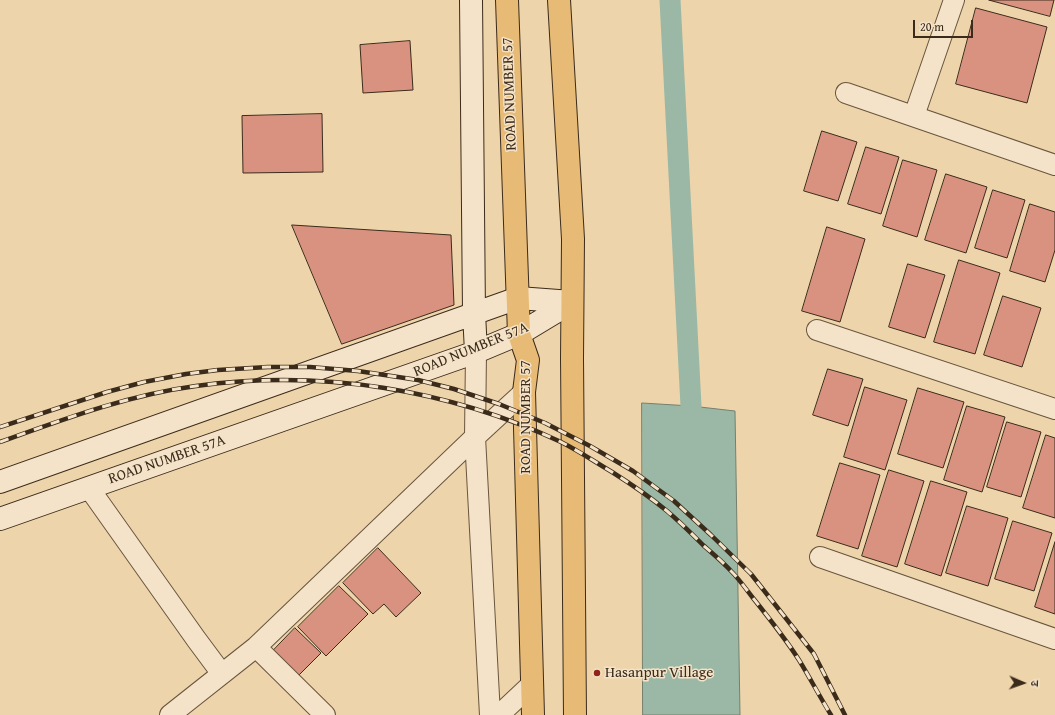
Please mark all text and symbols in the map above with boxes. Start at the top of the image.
scale bar [915,12,975,38]
text: 20 m [920,18,944,35]
street label: ROAD NUMBER 57 [499,37,521,151]
street label: ROAD NUMBER 57A [411,319,531,381]
street label: ROAD NUMBER 57 [517,360,535,474]
street label: ROAD NUMBER 57A [106,432,228,488]
north arrow [1003,663,1043,703]
place label: Hasanpur Village [605,664,713,682]
marker: Hasanpur Village [592,668,602,678]
text: उ [1027,680,1043,686]

